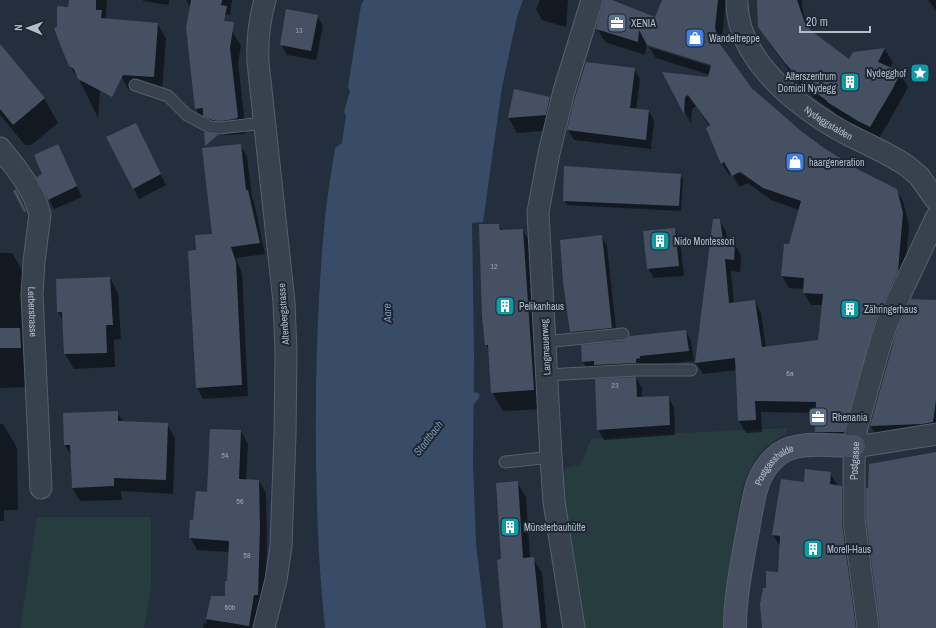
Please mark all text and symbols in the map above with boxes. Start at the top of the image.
north arrow [8,8,48,48]
scale bar [800,8,870,34]
office icon: XENIA [606,12,628,34]
text: 20 m [806,14,828,30]
place label: XENIA [631,17,656,30]
text: N [11,24,25,31]
house number: 13 [295,25,303,35]
shop icon: Wandeltreppe [684,27,706,49]
place label: Wandeltreppe [709,32,760,45]
place icon: Nydegghof [909,62,931,84]
place label: Nydegghof [866,67,907,80]
place label: Alterszentrum Domicil Nydegg [778,70,836,95]
building icon: Alterszentrum Domicil Nydegg [839,71,861,93]
street label: Nydeggstalden [801,103,855,143]
shop icon: haargeneration [784,151,806,173]
place label: haargeneration [809,156,865,169]
building icon: Nido Montessori [649,230,671,252]
place label: Nido Montessori [674,235,734,248]
house number: 12 [490,261,498,271]
street label: Altenbergstrasse [275,282,292,346]
street label: Lerberstrasse [25,286,40,338]
building icon: Pelikanhaus [494,295,516,317]
building icon: Zähringerhaus [839,298,861,320]
place label: Pelikanhaus [519,300,564,313]
water label: Aare [380,303,395,324]
place label: Zähringerhaus [864,303,917,316]
street label: Langmauerweg [538,318,553,376]
house number: 6a [786,368,794,378]
house number: 23 [611,380,619,390]
office icon: Rhenania [807,406,829,428]
place label: Rhenania [832,411,868,424]
water label: Stadtbach [410,418,446,458]
street label: Postgasse [848,441,862,480]
street label: Postgasshalde [752,442,796,487]
house number: 54 [221,450,229,460]
house number: 56 [236,496,244,506]
building icon: Münsterbauhütte [499,516,521,538]
place label: Münsterbauhütte [524,521,586,534]
building icon: Morell-Haus [802,538,824,560]
place label: Morell-Haus [827,543,871,556]
house number: 58 [243,550,251,560]
house number: 60b [225,602,236,612]

